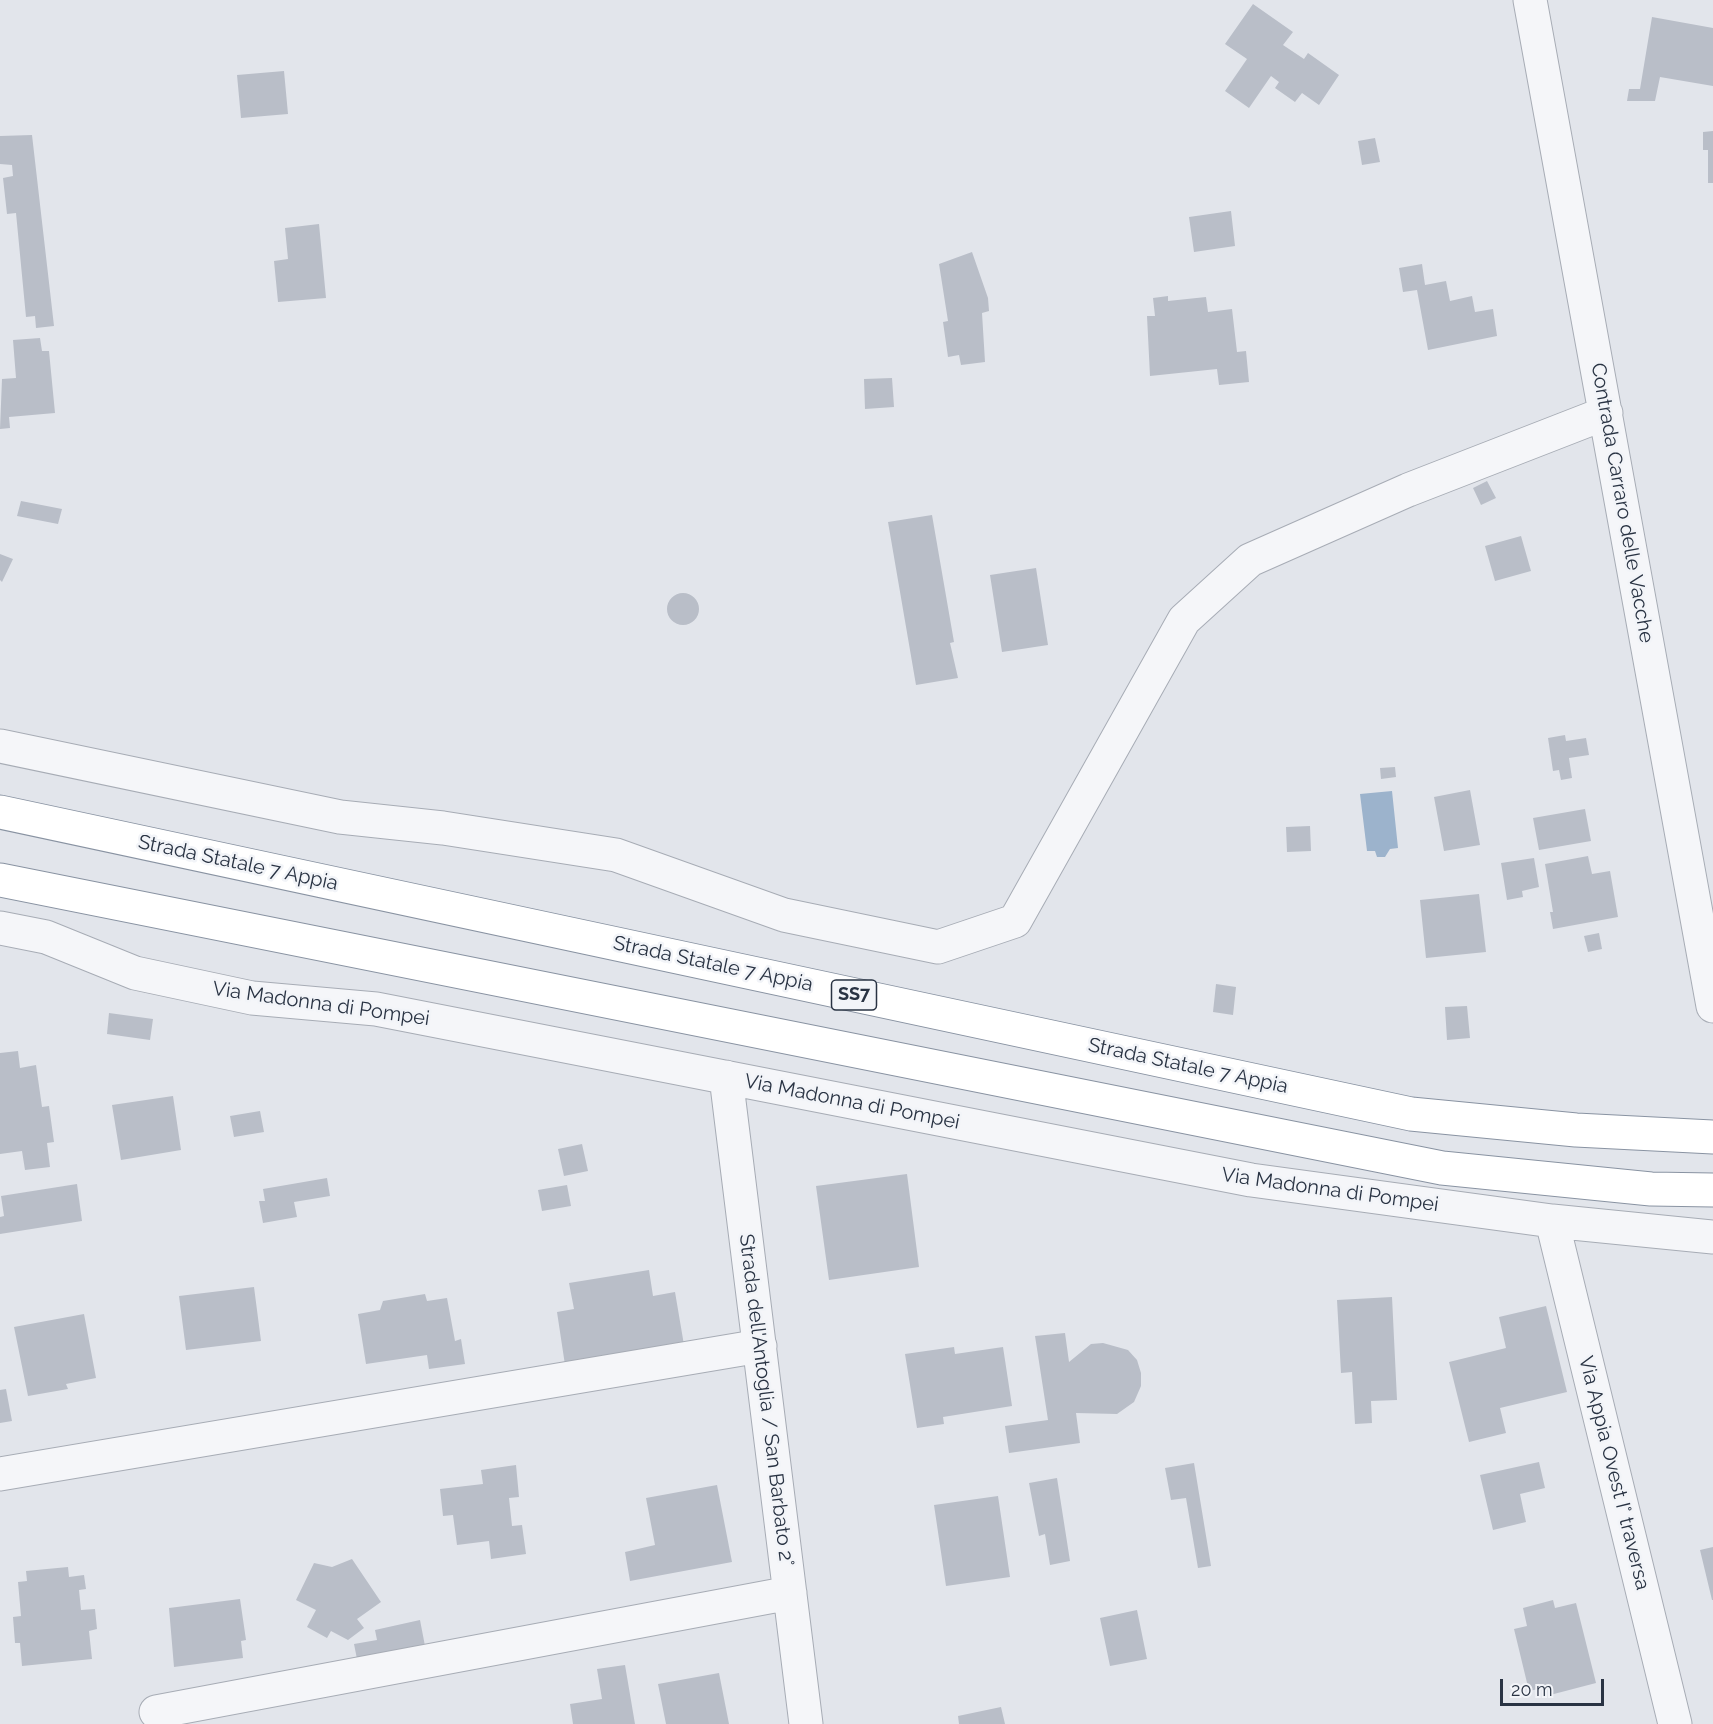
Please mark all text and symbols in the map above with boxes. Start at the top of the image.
street label: Contrada Carraro delle Vacche [1586,361,1658,645]
street label: Strada Statale 7 Appia [136,830,340,896]
street label: Strada Statale 7 Appia [611,931,815,997]
street label: Via Madonna di Pompei [211,977,431,1031]
road number: SS7 [832,980,876,1010]
street label: Strada Statale 7 Appia [1086,1033,1290,1099]
street label: Via Madonna di Pompei [742,1069,962,1135]
street label: Via Madonna di Pompei [1220,1163,1440,1217]
street label: Strada dell'Antoglia / San Barbato 2° [734,1233,798,1567]
street label: Via Appia Ovest I° traversa [1573,1354,1655,1592]
scale bar [1503,1667,1606,1705]
text: 20 m [1511,1679,1553,1700]

